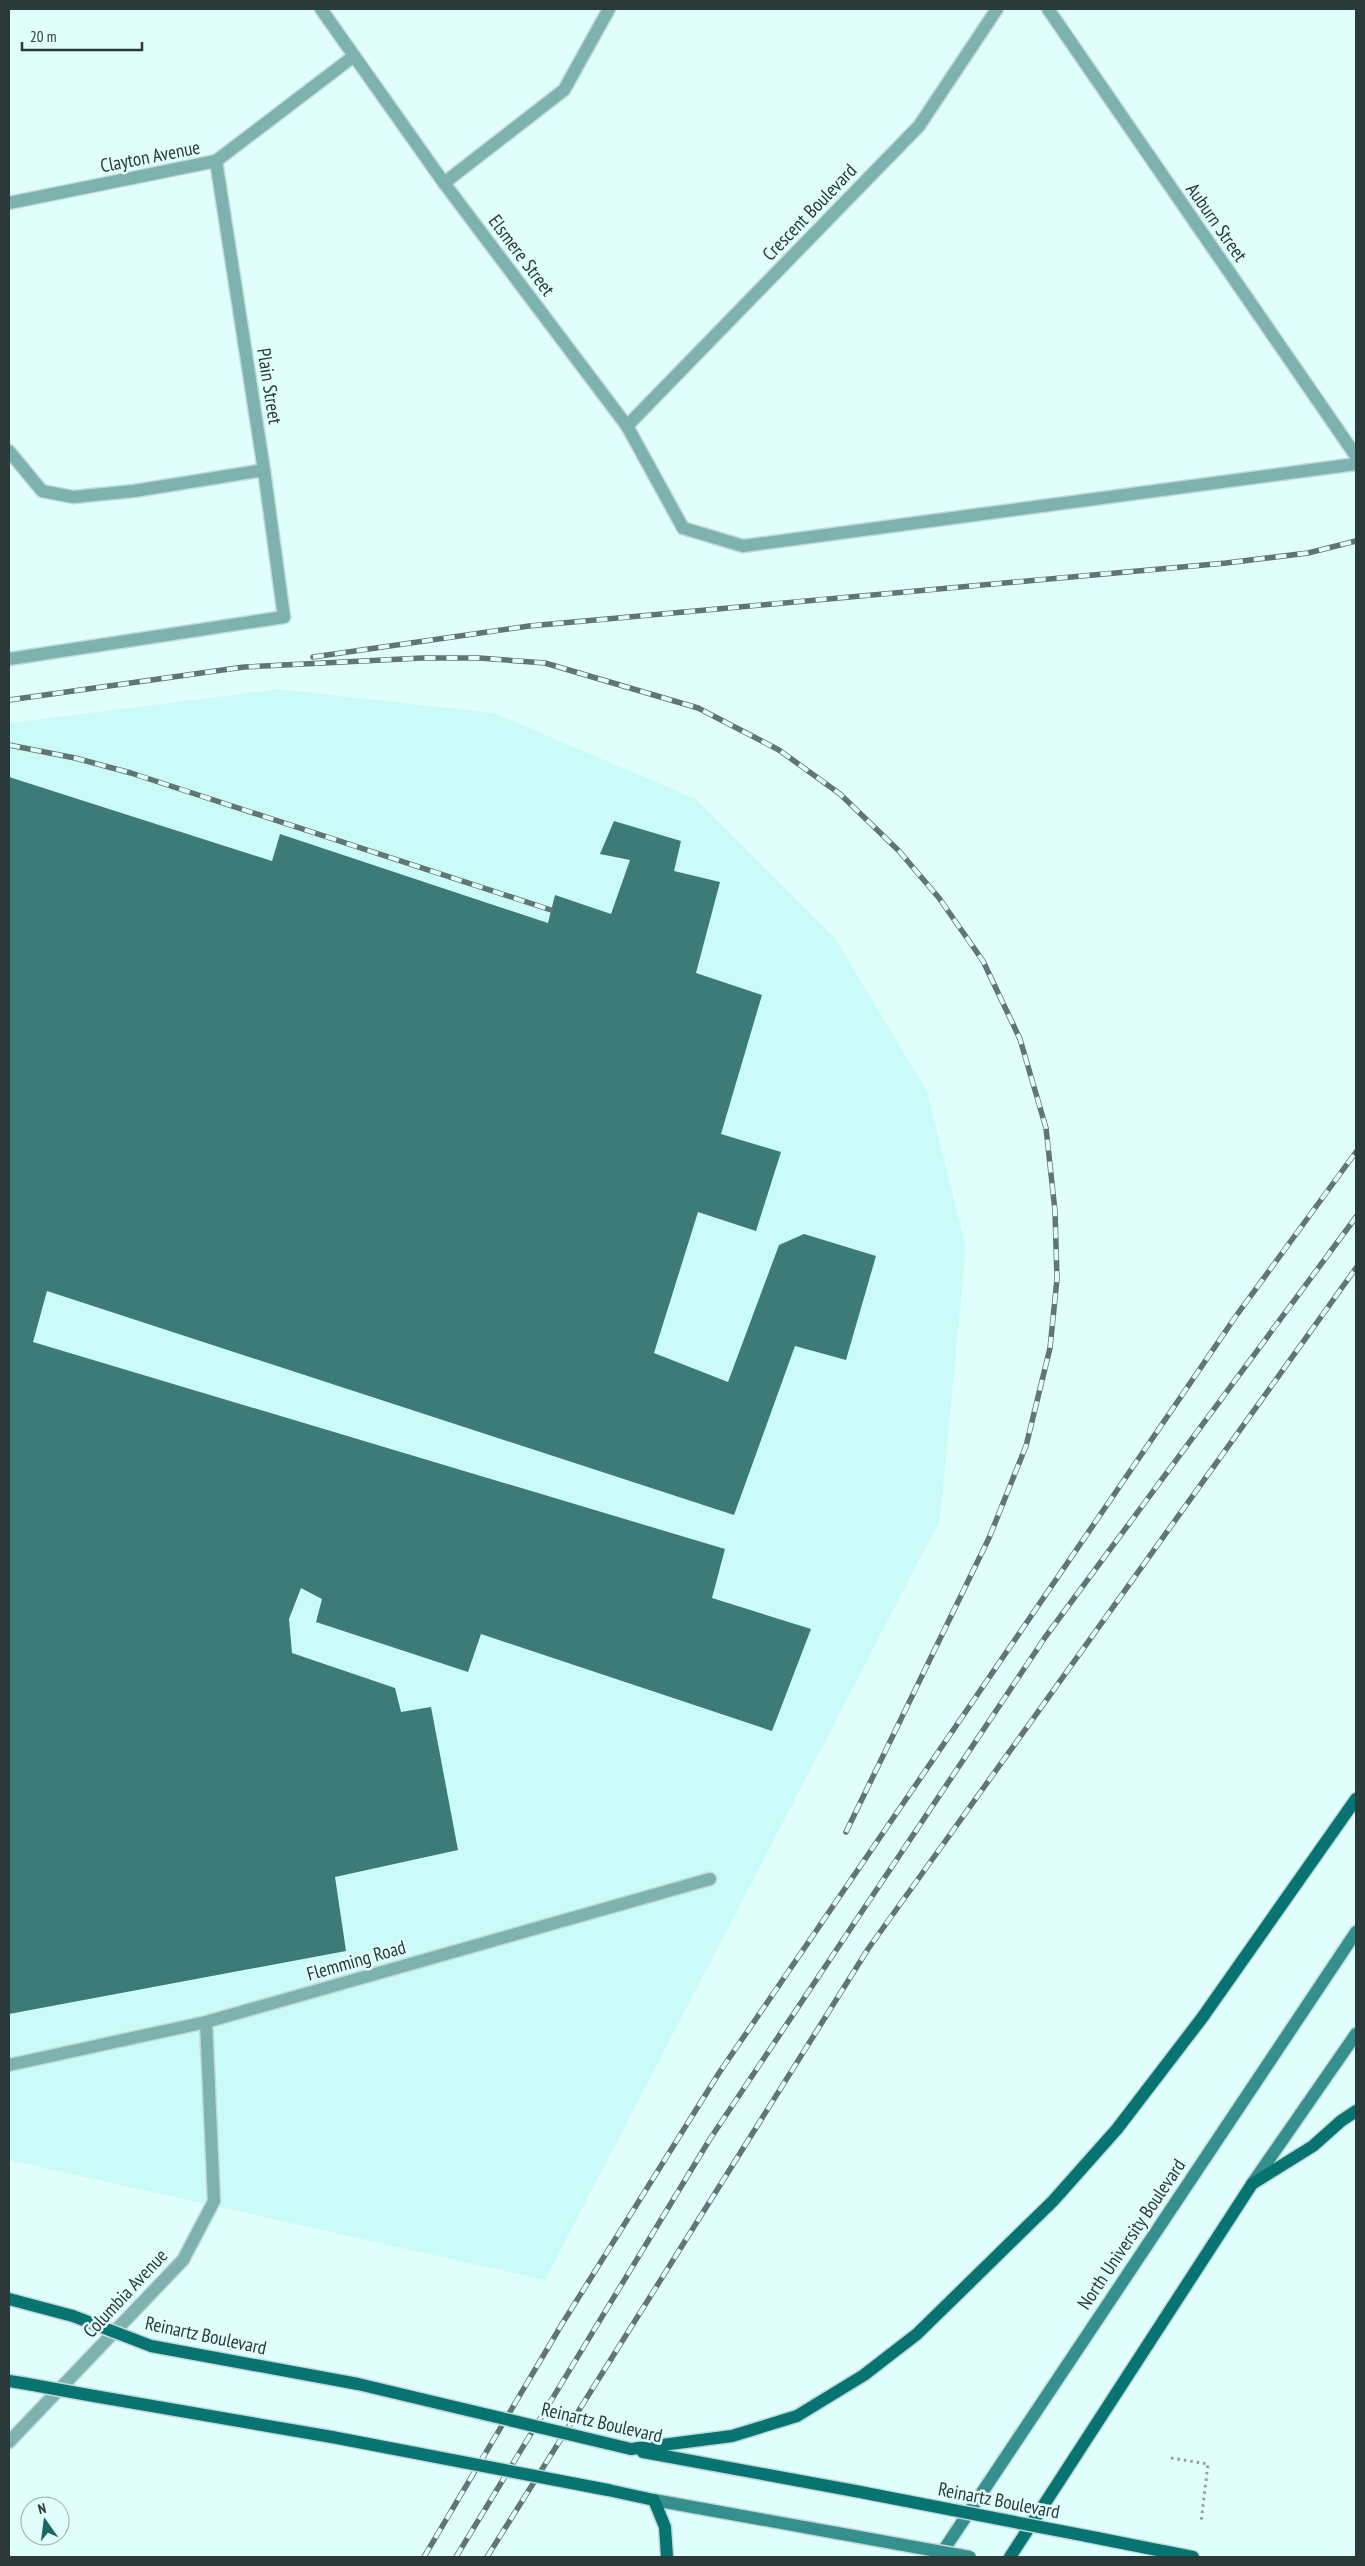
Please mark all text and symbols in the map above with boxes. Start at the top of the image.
scale bar [22,20,142,52]
text: 20 m [30,27,56,46]
street label: Clayton Avenue [98,135,202,177]
street label: Crescent Boulevard [757,158,861,266]
street label: Auburn Street [1181,178,1253,267]
street label: Elsmere Street [484,210,561,301]
street label: Plain Street [252,346,288,426]
street label: Flemming Road [304,1934,408,1986]
street label: North University Boulevard [1072,2154,1190,2314]
street label: Columbia Avenue [78,2243,172,2342]
street label: Reinartz Boulevard [143,2310,269,2360]
street label: Reinartz Boulevard [539,2396,665,2448]
street label: Reinartz Boulevard [936,2476,1062,2524]
north arrow [20,2496,70,2546]
text: N [36,2499,48,2518]

